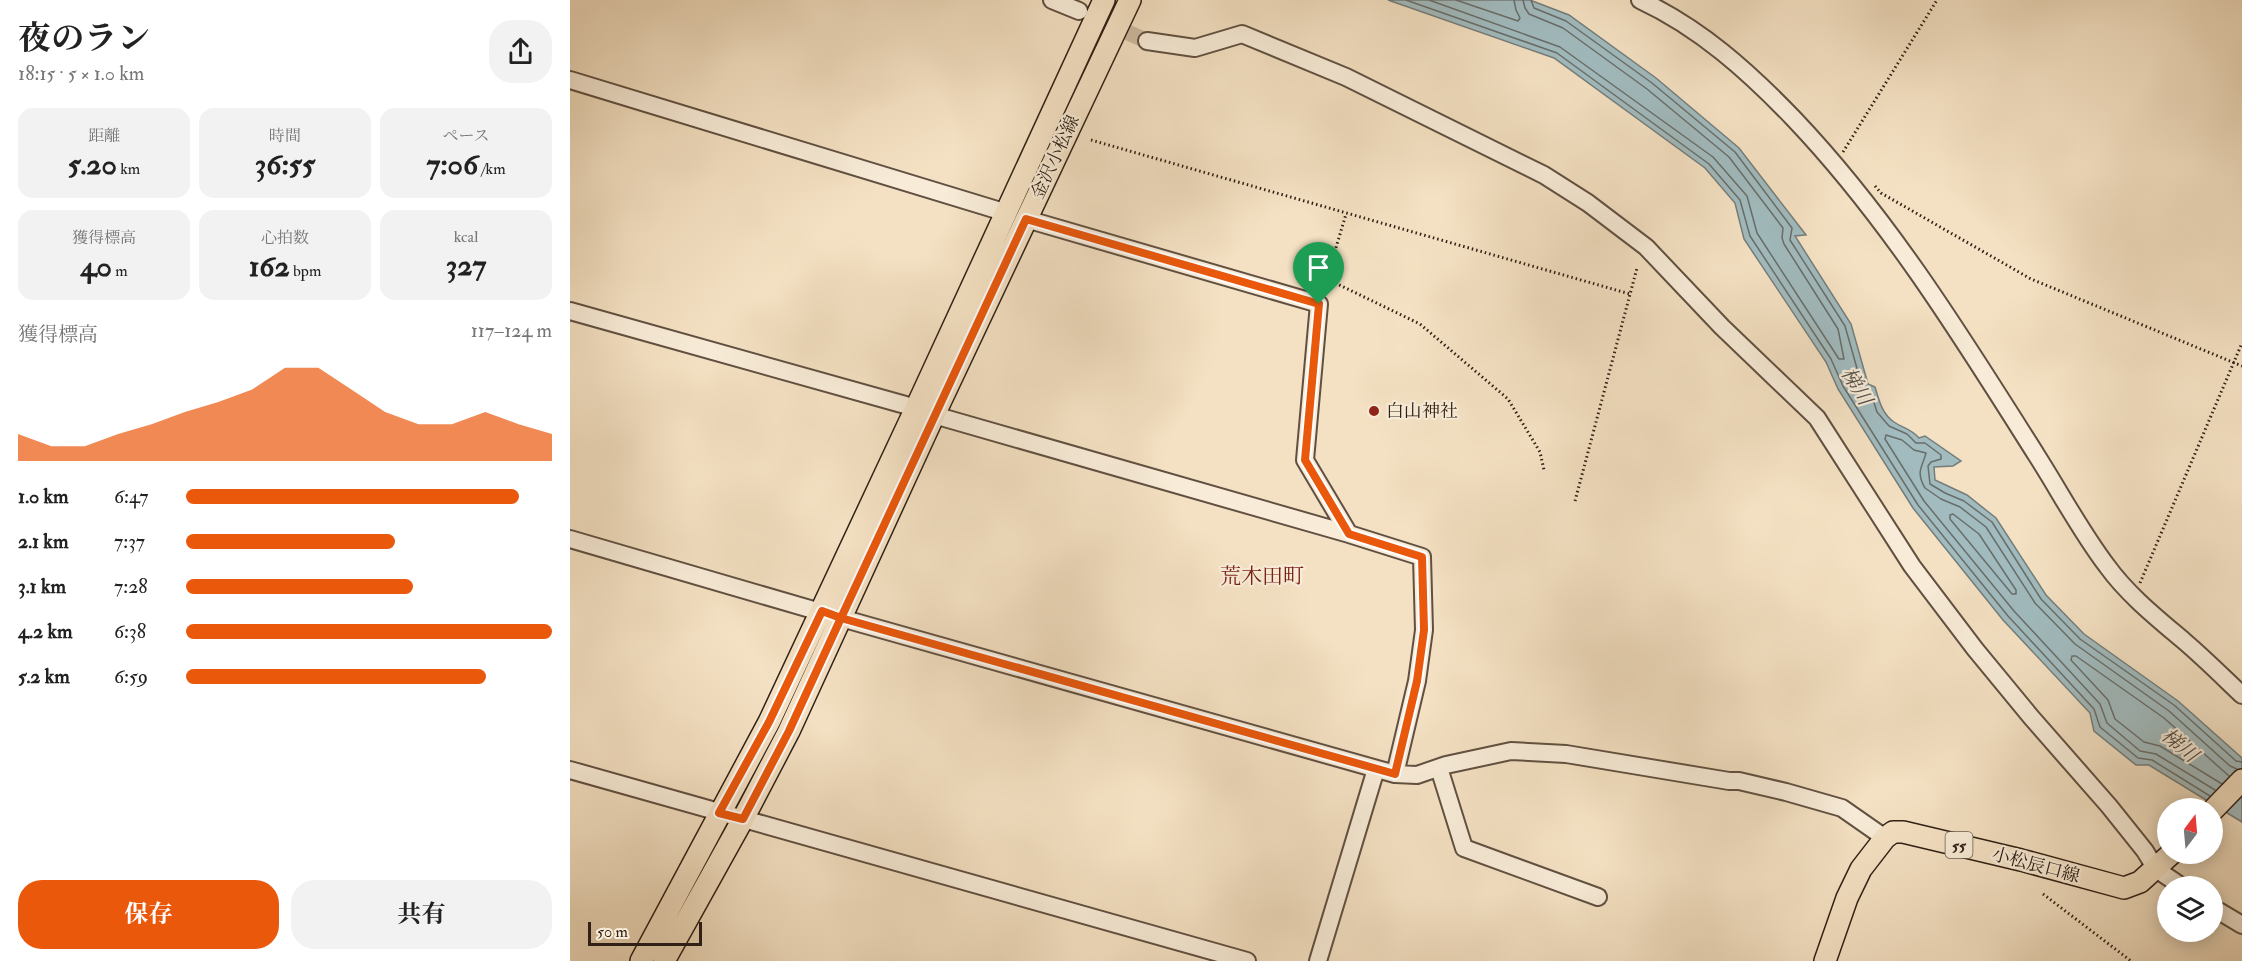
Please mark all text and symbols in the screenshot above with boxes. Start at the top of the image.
text: 夜のラン [18,18,150,59]
button: share [489,20,552,83]
text: 18:15 · 5 × 1.0 km [18,61,144,86]
street label: 金沢小松線 [1026,112,1085,203]
text: 距離 [88,126,120,146]
text: 時間 [269,126,301,146]
text: ペース [442,126,490,146]
text: 5.20 [68,146,117,183]
text: 36:55 [255,146,315,183]
text: 7:06 [426,146,478,183]
text: km [117,159,140,179]
text: /km [478,159,506,179]
text: kcal [454,227,478,247]
text: 獲得標高 [72,228,136,248]
text: 心拍数 [261,228,309,248]
pin [1293,242,1344,304]
text: 327 [446,247,486,284]
text: 40 [80,248,112,285]
text: 162 [249,248,290,285]
icon: arrive [1302,251,1335,284]
text: m [112,261,128,281]
text: bpm [290,261,321,281]
text: 117–124 m [471,318,552,343]
text: 獲得標高 [18,322,98,347]
water label: 梯川 [1836,363,1879,412]
place label: 白山神社 [1386,400,1458,423]
marker: 白山神社 [1367,404,1381,418]
text: 1.0 km [18,484,69,509]
text: 6:47 [114,484,149,509]
text: 2.1 km [18,529,68,554]
text: 7:37 [114,529,145,554]
district label: 荒木田町 [1220,563,1304,590]
text: 3.1 km [18,574,66,599]
text: 7:28 [114,574,148,599]
text: 4.2 km [18,619,72,644]
text: 6:38 [114,619,146,644]
text: 5.2 km [18,664,70,689]
text: 6:59 [114,664,148,689]
water label: 梯川 [2156,723,2205,769]
north arrow [2157,798,2223,864]
map controls [2157,798,2223,942]
road number: 55 [1946,832,1972,858]
street label: 小松辰口線 [1989,843,2082,888]
button: layers [2157,876,2223,942]
button: 保存 [18,880,279,949]
button: 共有 [291,880,552,949]
scale bar [588,919,702,946]
text: 50 m [597,922,628,942]

